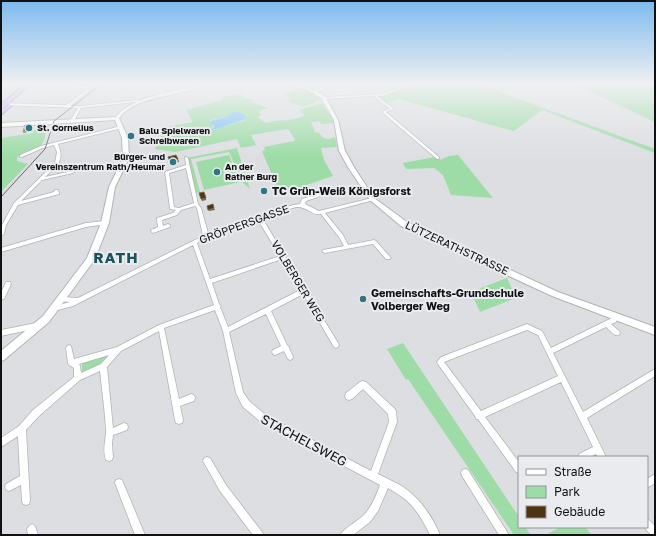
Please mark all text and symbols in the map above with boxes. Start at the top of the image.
place label: St. Cornelius [37,122,94,133]
marker: St. Cornelius [24,123,34,133]
place label: Balu Spielwaren Schreibwaren [139,125,211,146]
marker: Balu Spielwaren Schreibwaren [126,131,136,141]
place label: Bürger- und Vereinszentrum Rath/Heumar [35,151,165,172]
marker: Bürger- und Vereinszentrum Rath/Heumar [168,157,178,167]
place label: An der Rather Burg [225,161,278,182]
marker: An der Rather Burg [212,167,222,177]
place label: TC Grün-Weiß Königsforst [272,184,412,197]
marker: TC Grün-Weiß Königsforst [259,186,269,196]
street label: GRÖPPERSGASSE [197,201,291,246]
street label: LÜTZERATHSTRASSE [403,218,511,277]
street label: VOLBERGER WEG [269,238,328,324]
district label: RATH [93,248,139,266]
place label: Gemeinschafts-Grundschule Volberger Weg [371,286,525,312]
marker: Gemeinschafts-Grundschule Volberger Weg [358,294,368,304]
street label: STACHELSWEG [258,411,350,469]
legend [518,456,648,528]
text: Straße [554,464,592,479]
text: Park [554,484,580,499]
text: Gebäude [554,504,605,519]

